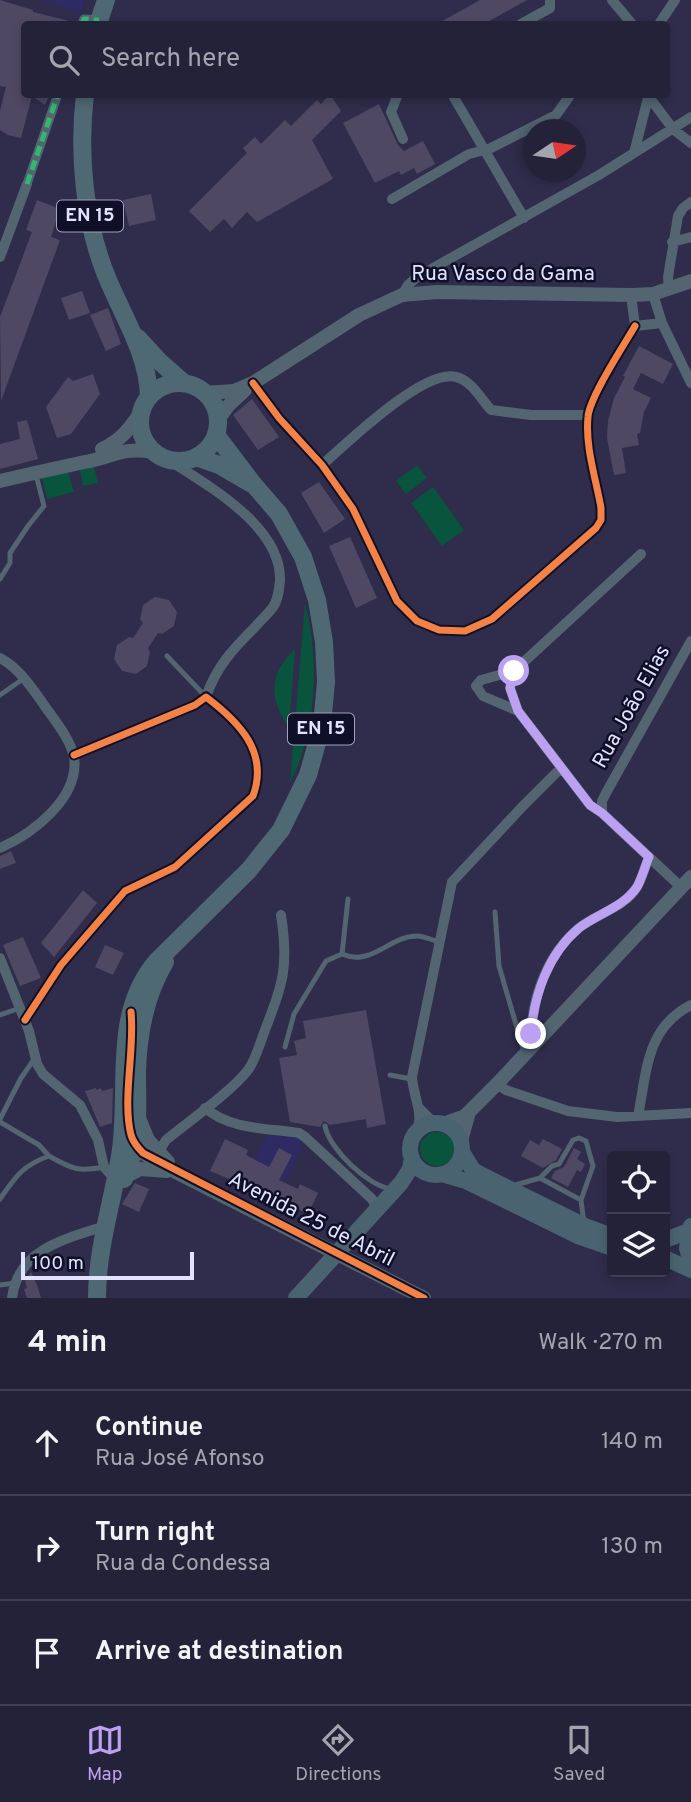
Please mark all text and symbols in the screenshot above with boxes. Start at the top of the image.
search box [21,21,670,98]
icon: search [45,41,83,79]
text: Search here [101,43,240,76]
north arrow [523,119,586,182]
road number: EN 15 [57,200,123,232]
street label: Rua Vasco da Gama [411,261,595,288]
street label: Rua João Elias [587,641,677,773]
route start [498,655,529,686]
road number: EN 15 [288,714,354,744]
route end [515,1018,546,1049]
map controls [607,1151,670,1277]
button: locate [607,1151,670,1214]
street label: Avenida 25 de Abril [223,1166,399,1274]
button: layers [607,1214,670,1277]
scale bar [21,1249,194,1281]
text: 100 m [32,1252,84,1276]
text: 4 min [28,1325,107,1362]
text: Walk · 270 m [538,1329,663,1358]
text: Continue [95,1412,203,1445]
icon: ahead [28,1424,66,1462]
text: 140 m [601,1428,663,1457]
text: Rua José Afonso [95,1445,265,1474]
text: Turn right [95,1517,215,1550]
icon: right [28,1529,66,1567]
text: 130 m [601,1533,663,1562]
text: Rua da Condessa [95,1550,271,1579]
icon: arrive [28,1634,66,1672]
text: Arrive at destination [95,1636,343,1669]
tab: Map [86,1721,124,1787]
tab: Directions [295,1721,382,1787]
tab: Saved [553,1721,605,1787]

